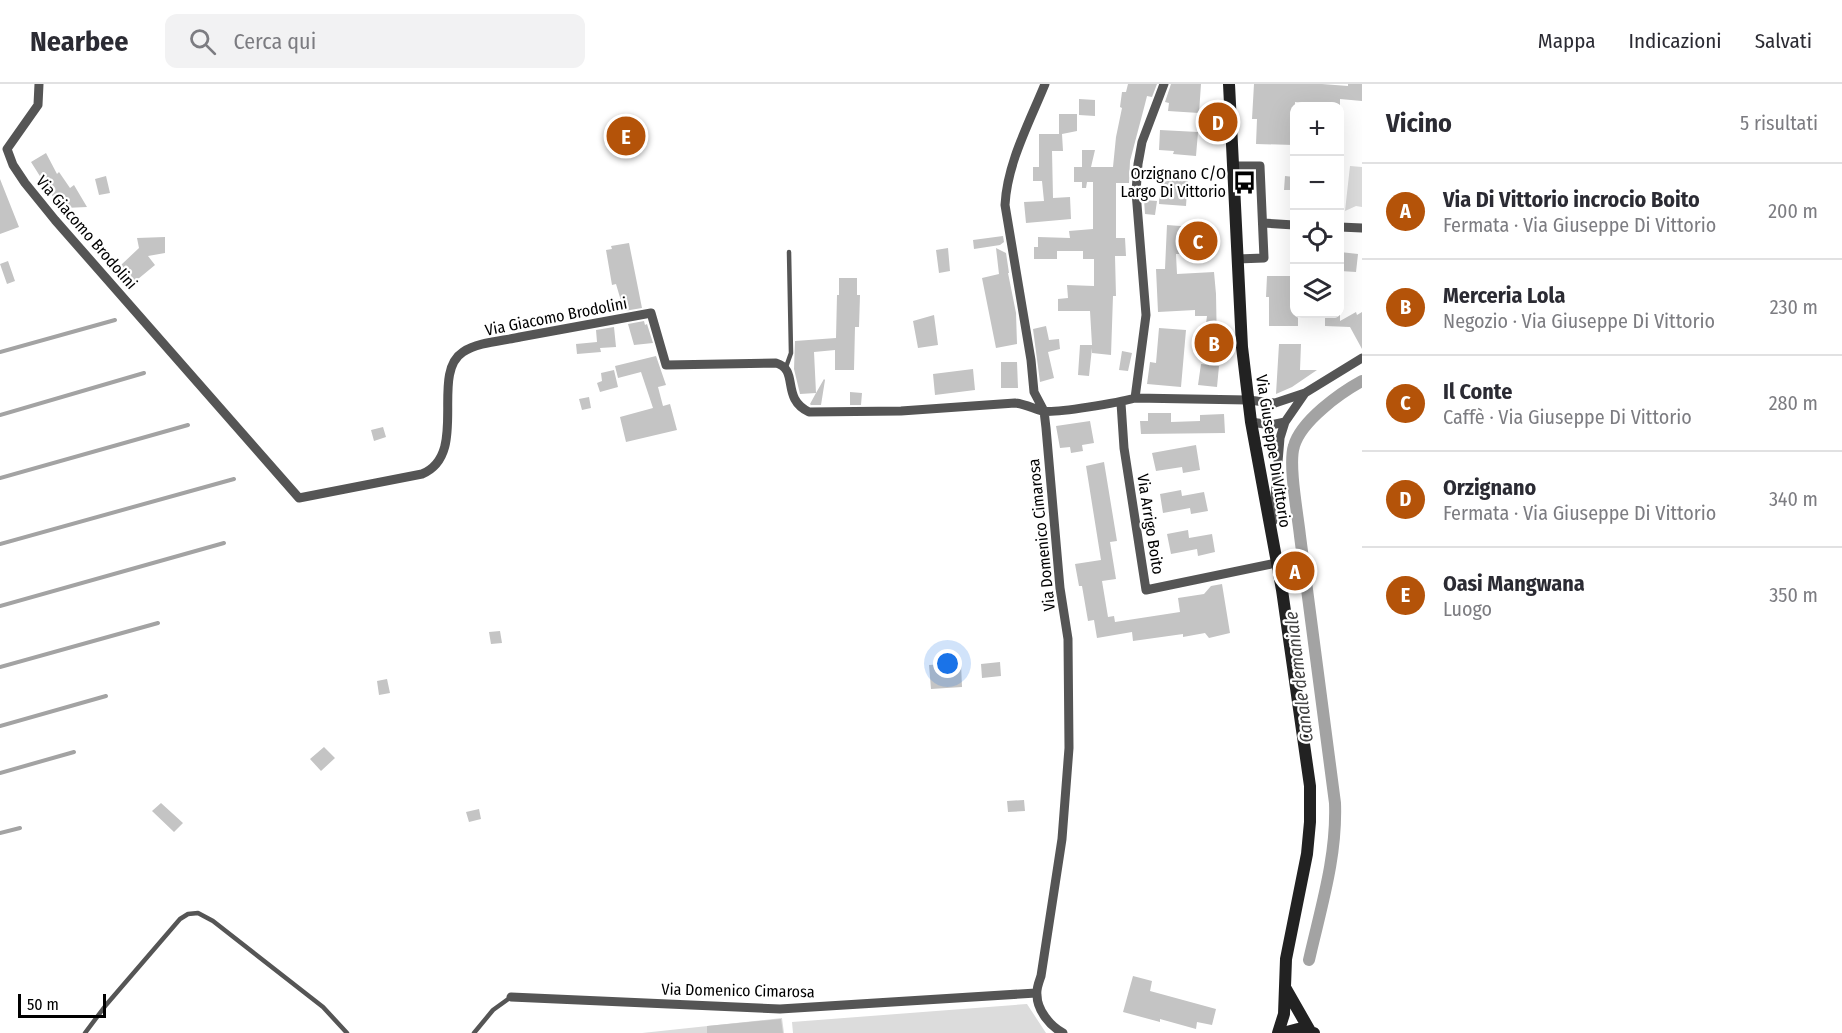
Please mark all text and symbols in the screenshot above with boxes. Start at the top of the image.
search box [165,14,585,68]
text: Nearbee [30,25,129,58]
icon: search [186,25,219,58]
text: Cerca qui [234,28,316,55]
text: Mappa [1538,28,1595,54]
text: Indicazioni [1628,28,1722,54]
text: Salvati [1755,28,1812,54]
pin: D [1198,99,1238,144]
map controls [1290,102,1344,318]
button: + [1290,102,1344,156]
text: Vicino [1386,108,1452,139]
text: 5 risultati [1740,111,1818,135]
pin: E [606,113,646,158]
button: − [1290,156,1344,210]
place label: Orzignano C/O Largo Di Vittorio [1120,164,1226,201]
bus stop icon: Orzignano C/O Largo Di Vittorio [1231,169,1257,195]
street label: Via Giacomo Brodolini [32,172,141,293]
text: Via Di Vittorio incrocio Boito [1443,186,1700,213]
text: A [1400,199,1411,223]
text: 200 m [1768,199,1818,223]
button: locate [1290,210,1344,264]
text: Fermata · Via Giuseppe Di Vittorio [1443,213,1716,237]
pin: C [1178,218,1218,264]
button: layers [1290,264,1344,318]
text: Merceria Lola [1443,282,1565,309]
street label: Via Giacomo Brodolini [483,293,629,340]
text: B [1400,295,1411,319]
text: 230 m [1770,295,1818,319]
text: Negozio · Via Giuseppe Di Vittorio [1443,309,1715,333]
pin: B [1194,320,1234,366]
street label: Via Giuseppe Di Vittorio [1252,373,1295,529]
text: Il Conte [1443,378,1512,405]
text: C [1400,391,1411,415]
text: 280 m [1769,391,1818,415]
text: Caffè · Via Giuseppe Di Vittorio [1443,405,1692,429]
street label: Via Domenico Cimarosa [1024,458,1059,612]
street label: Via Arrigo Boito [1133,472,1168,576]
text: Orzignano [1443,474,1536,501]
text: D [1400,487,1411,511]
text: 340 m [1769,487,1818,511]
text: Fermata · Via Giuseppe Di Vittorio [1443,501,1716,525]
pin: A [1276,548,1314,594]
text: Oasi Mangwana [1443,570,1585,597]
text: E [1401,583,1410,607]
text: 350 m [1769,583,1818,607]
text: Luogo [1443,597,1492,621]
water label: Canale demaniale [1280,610,1318,744]
your location [933,649,962,678]
street label: Via Domenico Cimarosa [661,980,815,1001]
scale bar [18,991,106,1018]
text: 50 m [27,995,59,1014]

